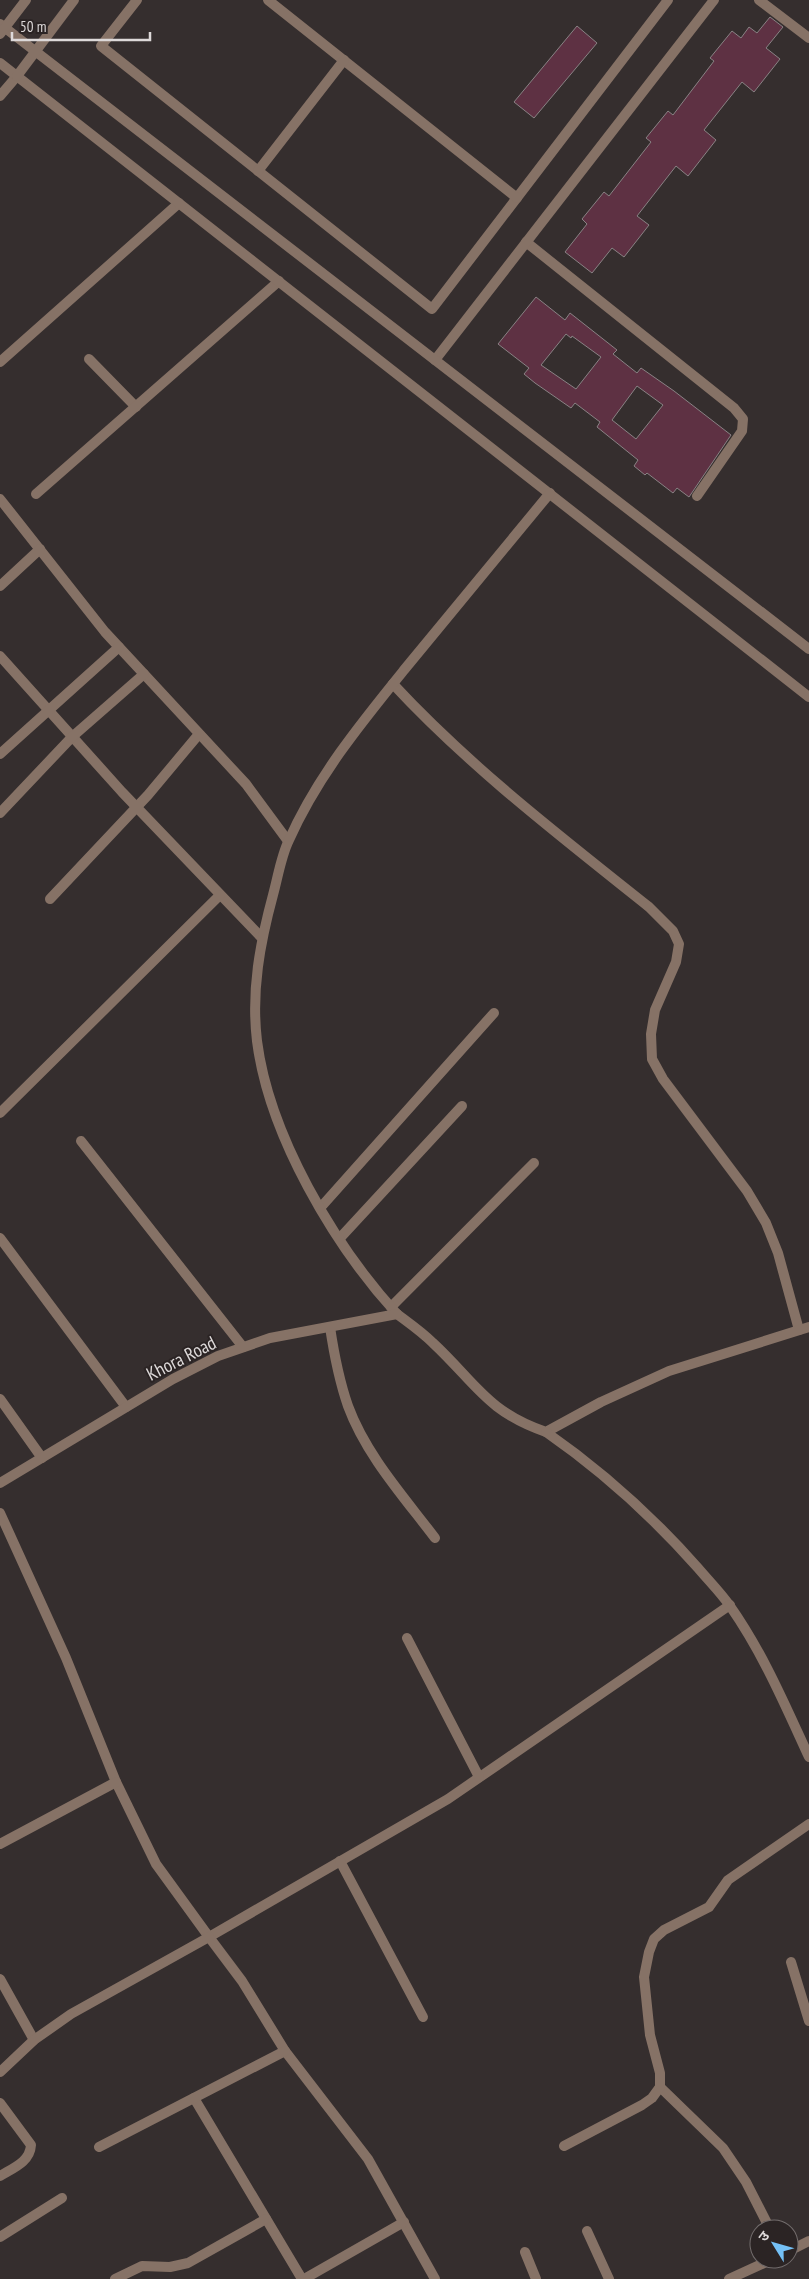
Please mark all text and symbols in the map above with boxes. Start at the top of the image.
scale bar [12,10,150,42]
text: 50 m [20,17,46,36]
street label: Khora Road [142,1330,220,1386]
north arrow [749,2219,799,2269]
text: उ [754,2227,774,2245]

